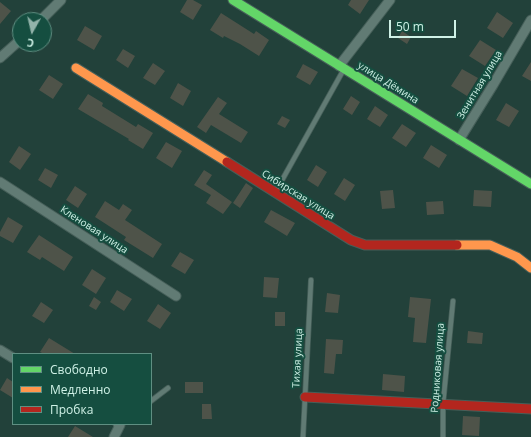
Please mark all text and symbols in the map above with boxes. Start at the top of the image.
north arrow [12,12,52,52]
scale bar [391,12,458,38]
text: 50 m [396,18,424,35]
text: С [26,35,35,51]
street label: Зенитная улица [455,49,505,121]
street label: улица Дёмина [355,59,421,107]
street label: Сибирская улица [259,168,337,222]
street label: Кленовая улица [58,204,130,256]
street label: Родниковая улица [429,323,447,413]
street label: Тихая улица [290,328,306,388]
legend [12,353,152,425]
text: Свободно [50,361,108,378]
text: Медленно [50,381,110,398]
text: Пробка [50,401,93,418]

